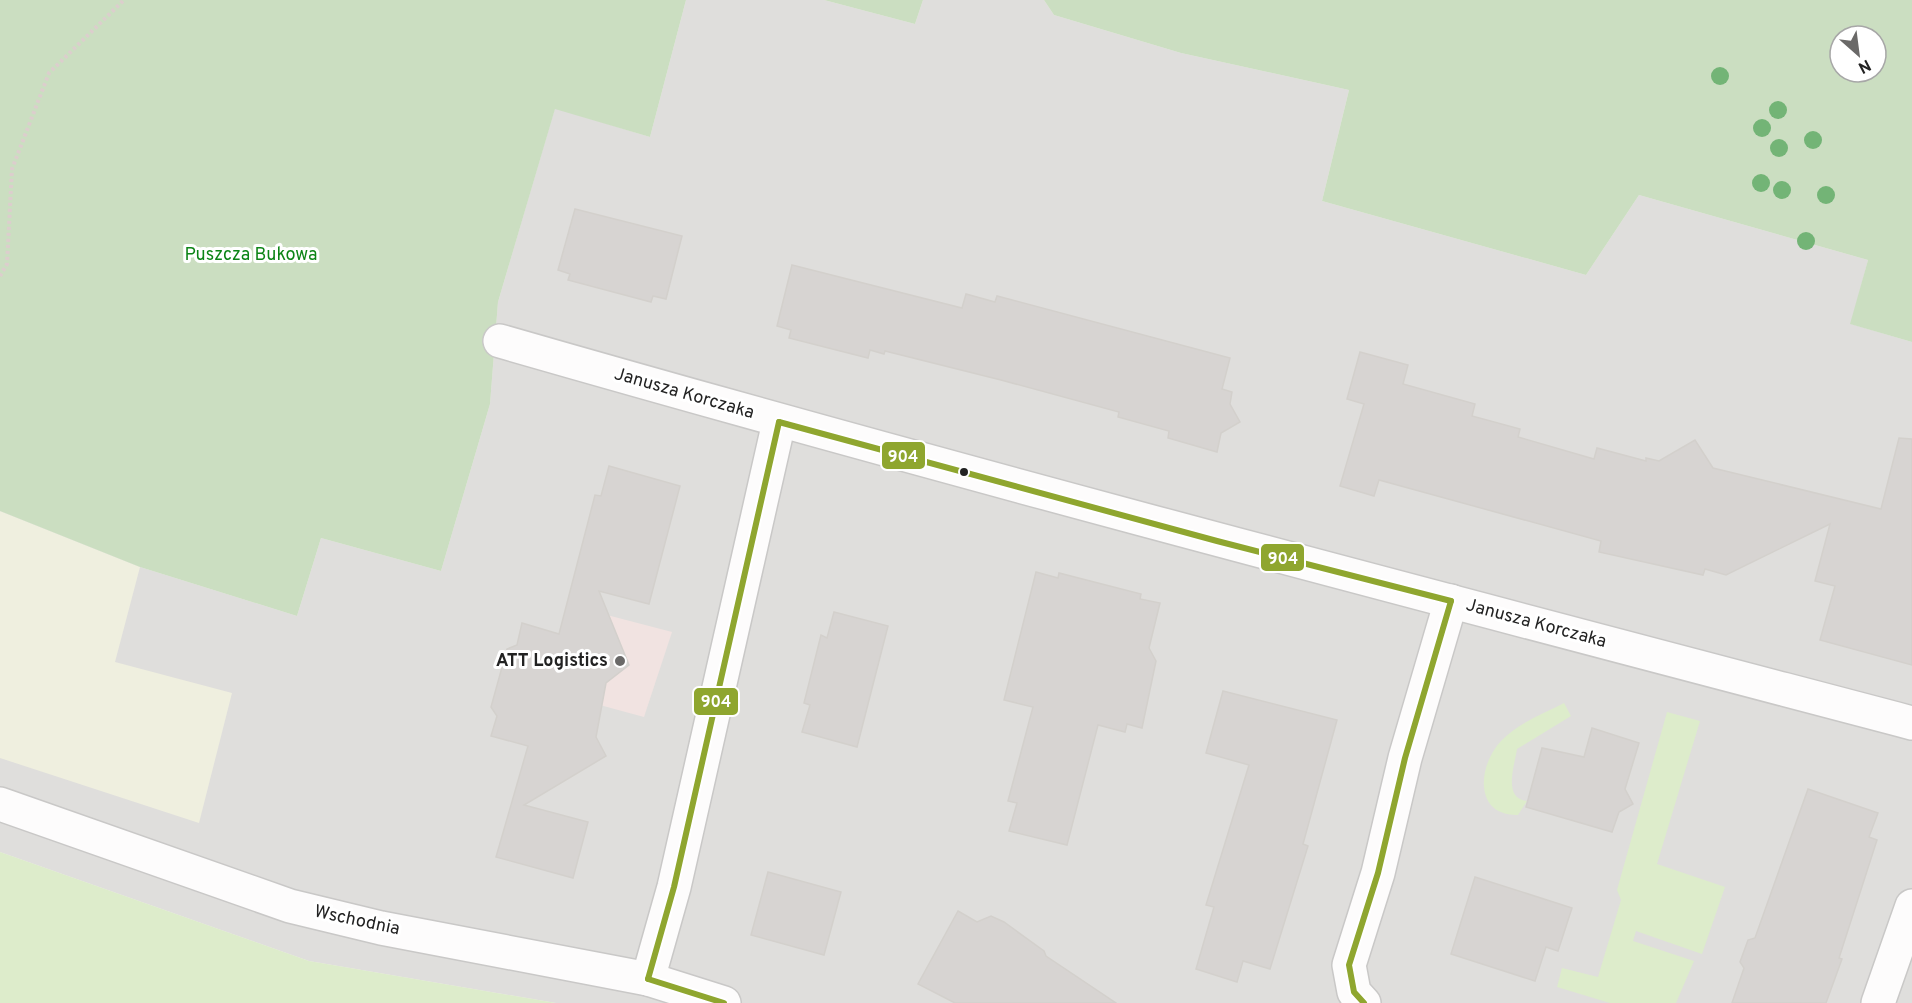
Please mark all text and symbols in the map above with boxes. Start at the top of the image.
north arrow [1828,24,1888,84]
text: N [1854,54,1874,77]
park label: Puszcza Bukowa [185,244,317,267]
street label: Janusza Korczaka [611,363,757,425]
line badge: 904 [881,441,926,470]
text: 904 [888,448,918,468]
unlabelled marker [958,466,970,478]
line badge: 904 [1260,543,1305,572]
text: 904 [1268,550,1298,570]
street label: Janusza Korczaka [1463,594,1609,654]
place label: ATT Logistics [496,650,608,673]
marker: ATT Logistics [613,654,627,668]
line badge: 904 [693,687,739,716]
text: 904 [701,693,731,713]
street label: Wschodnia [312,901,402,941]

